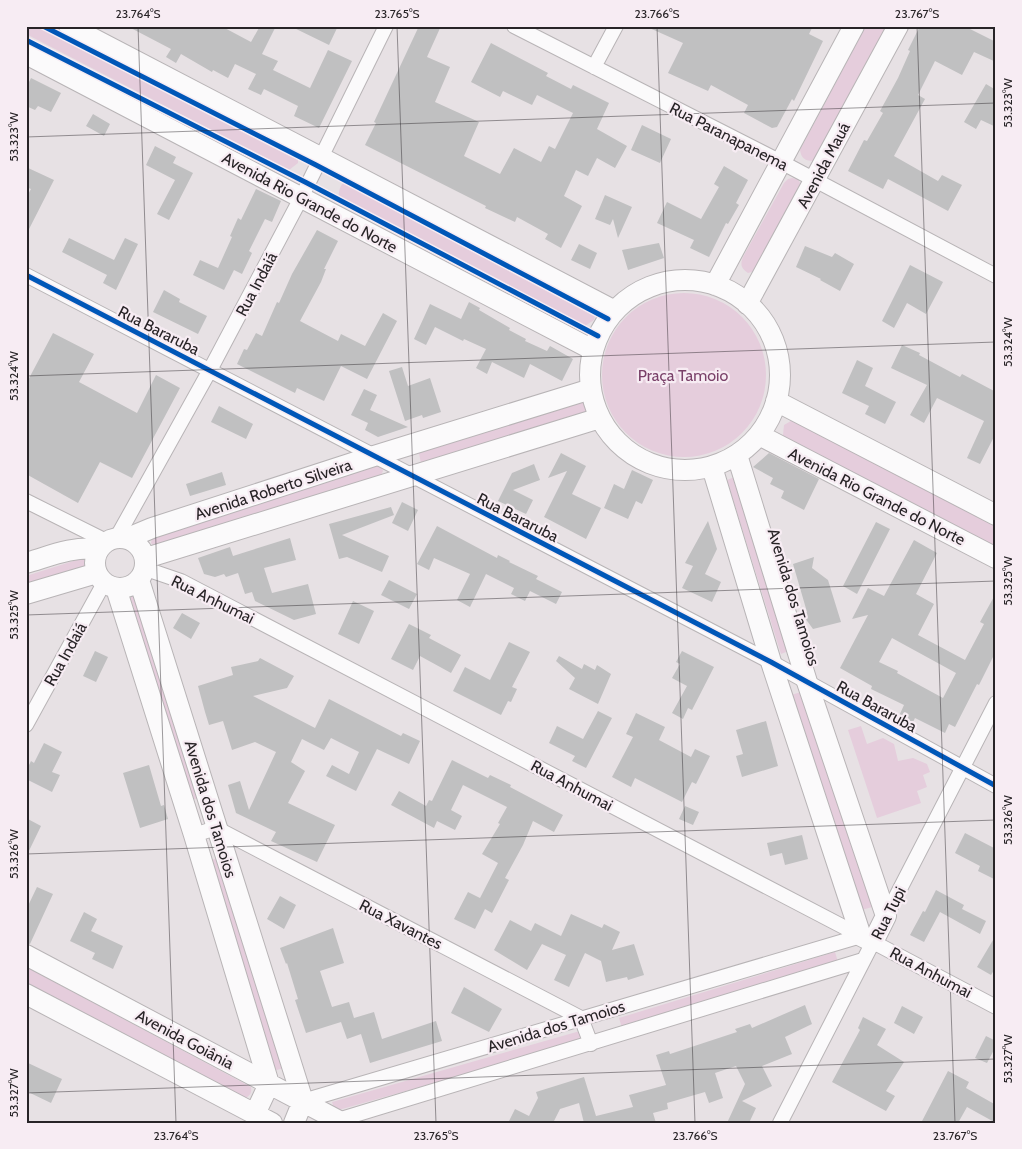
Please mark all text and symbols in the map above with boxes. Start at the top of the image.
text: 23.764°S [115,6,161,21]
text: 23.765°S [375,6,419,21]
text: 23.766°S [634,6,680,21]
text: 23.767°S [895,6,939,21]
text: 53.323°W [1000,78,1015,128]
street label: Rua Paranapanema [666,98,791,175]
text: 53.323°W [6,112,21,162]
street label: Avenida Mauá [793,119,854,211]
street label: Avenida Rio Grande do Norte [219,148,401,257]
street label: Rua Indaiá [232,249,281,319]
street label: Rua Bararuba [115,302,203,359]
text: 53.324°W [1000,316,1015,367]
text: 53.324°W [6,350,21,401]
park label: Praça Tamoio [638,366,728,385]
street label: Avenida Rio Grande do Norte [785,444,968,549]
street label: Avenida Roberto Silveira [192,455,354,524]
street label: Rua Bararuba [474,489,562,546]
street label: Avenida dos Tamoios [764,526,824,668]
text: 53.325°W [1000,556,1015,606]
street label: Rua Anhumai [168,571,257,628]
text: 53.325°W [6,590,21,640]
street label: Rua Indaiá [40,619,91,689]
street label: Rua Bararuba [833,677,921,736]
street label: Avenida dos Tamoios [181,738,241,880]
street label: Rua Anhumai [528,756,616,815]
text: 53.326°W [1000,794,1015,845]
text: 53.326°W [6,828,21,879]
street label: Rua Tupi [867,884,910,943]
street label: Rua Xavantes [356,895,446,954]
street label: Rua Anhumai [887,943,975,1002]
street label: Avenida dos Tamoios [485,996,627,1056]
street label: Avenida Goiânia [133,1006,237,1073]
text: 53.327°W [1000,1034,1015,1084]
text: 53.327°W [6,1068,21,1118]
text: 23.764°S [153,1128,199,1143]
text: 23.765°S [414,1128,458,1143]
text: 23.766°S [672,1128,718,1143]
text: 23.767°S [933,1128,977,1143]

